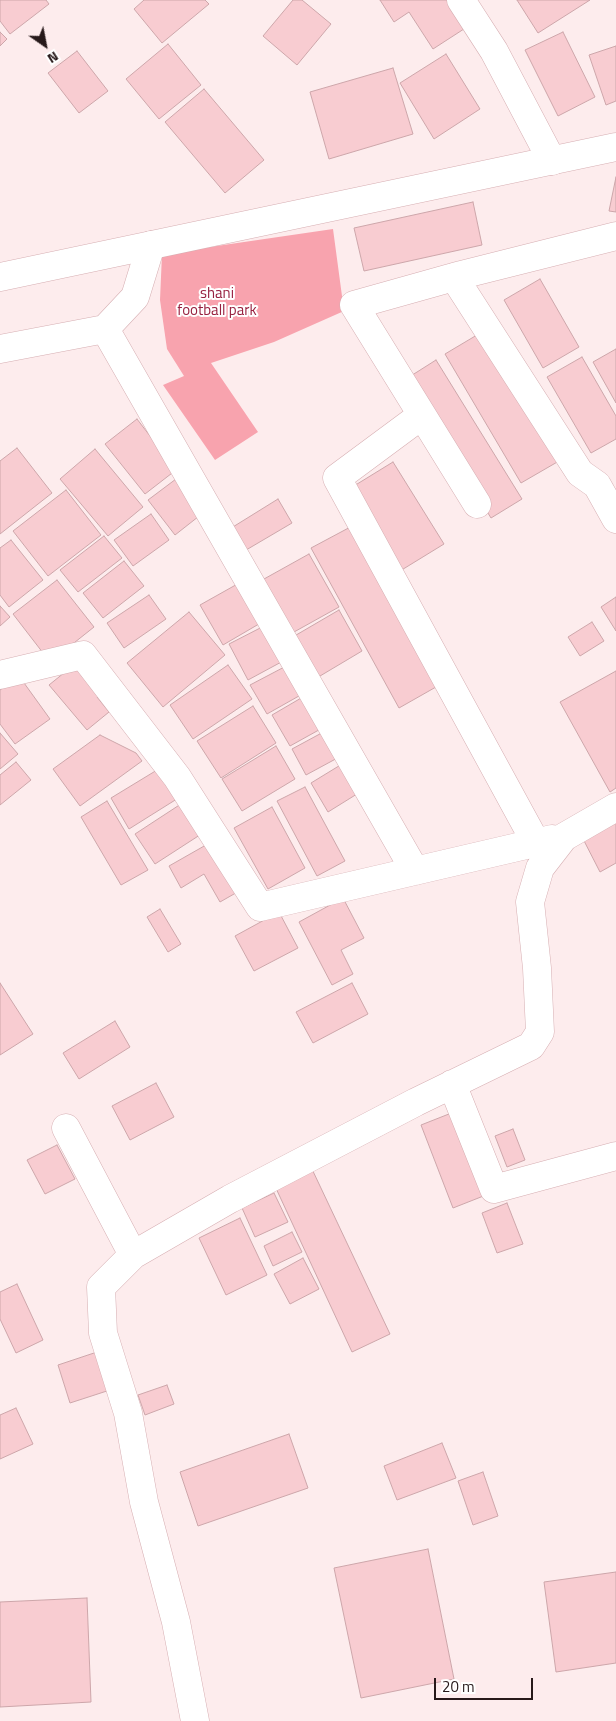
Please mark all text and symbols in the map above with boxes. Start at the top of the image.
north arrow [20,20,70,70]
text: N [44,47,63,69]
park label: shani football park [177,285,257,320]
scale bar [436,1668,535,1700]
text: 20 m [442,1675,475,1698]

